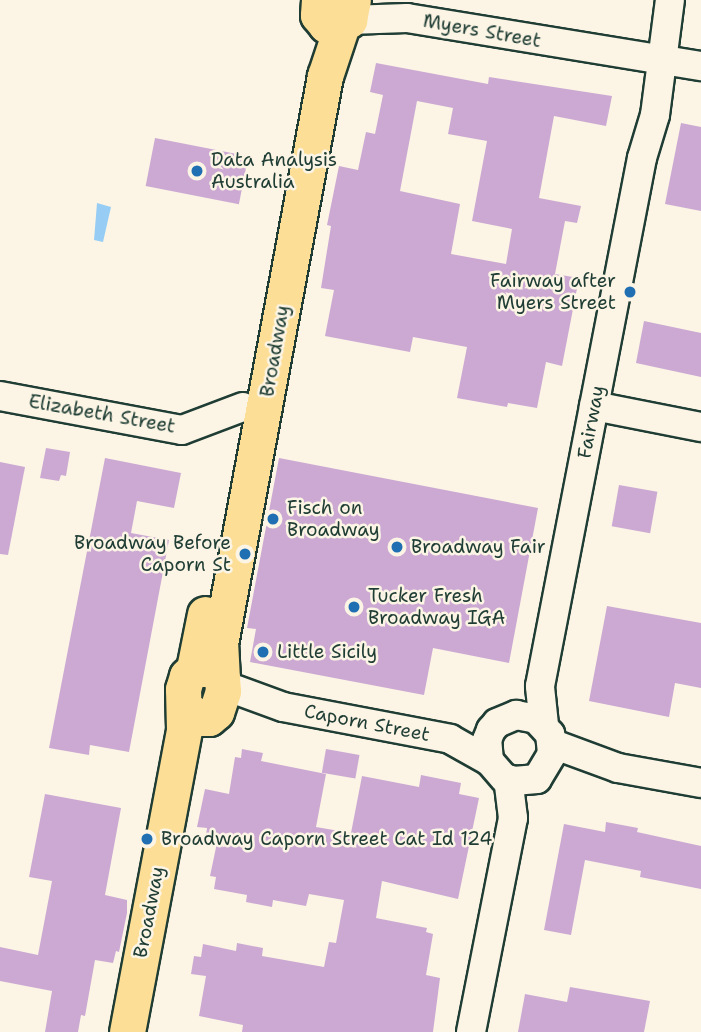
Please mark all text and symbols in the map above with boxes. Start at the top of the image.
street label: Myers Street [421,9,543,53]
place label: Data Analysis Australia [211,149,337,193]
marker: Data Analysis Australia [189,163,205,179]
place label: Fairway after Myers Street [490,270,616,314]
marker: Fairway after Myers Street [622,284,638,300]
street label: Broadway [256,303,294,399]
street label: Fairway [573,384,609,460]
street label: Elizabeth Street [27,390,177,438]
place label: Fisch on Broadway [287,497,380,541]
marker: Fisch on Broadway [265,511,281,527]
place label: Broadway Before Caporn St [74,532,231,576]
place label: Broadway Fair [411,536,546,558]
marker: Broadway Fair [389,539,405,555]
marker: Broadway Before Caporn St [237,546,253,562]
place label: Tucker Fresh Broadway IGA [368,585,505,629]
marker: Tucker Fresh Broadway IGA [346,599,362,615]
place label: Little Sicily [277,641,377,663]
marker: Little Sicily [255,644,271,660]
street label: Caporn Street [302,700,432,746]
place label: Broadway Caporn Street Cat Id 124 [161,828,492,850]
marker: Broadway Caporn Street Cat Id 124 [139,831,155,847]
street label: Broadway [129,864,169,960]

